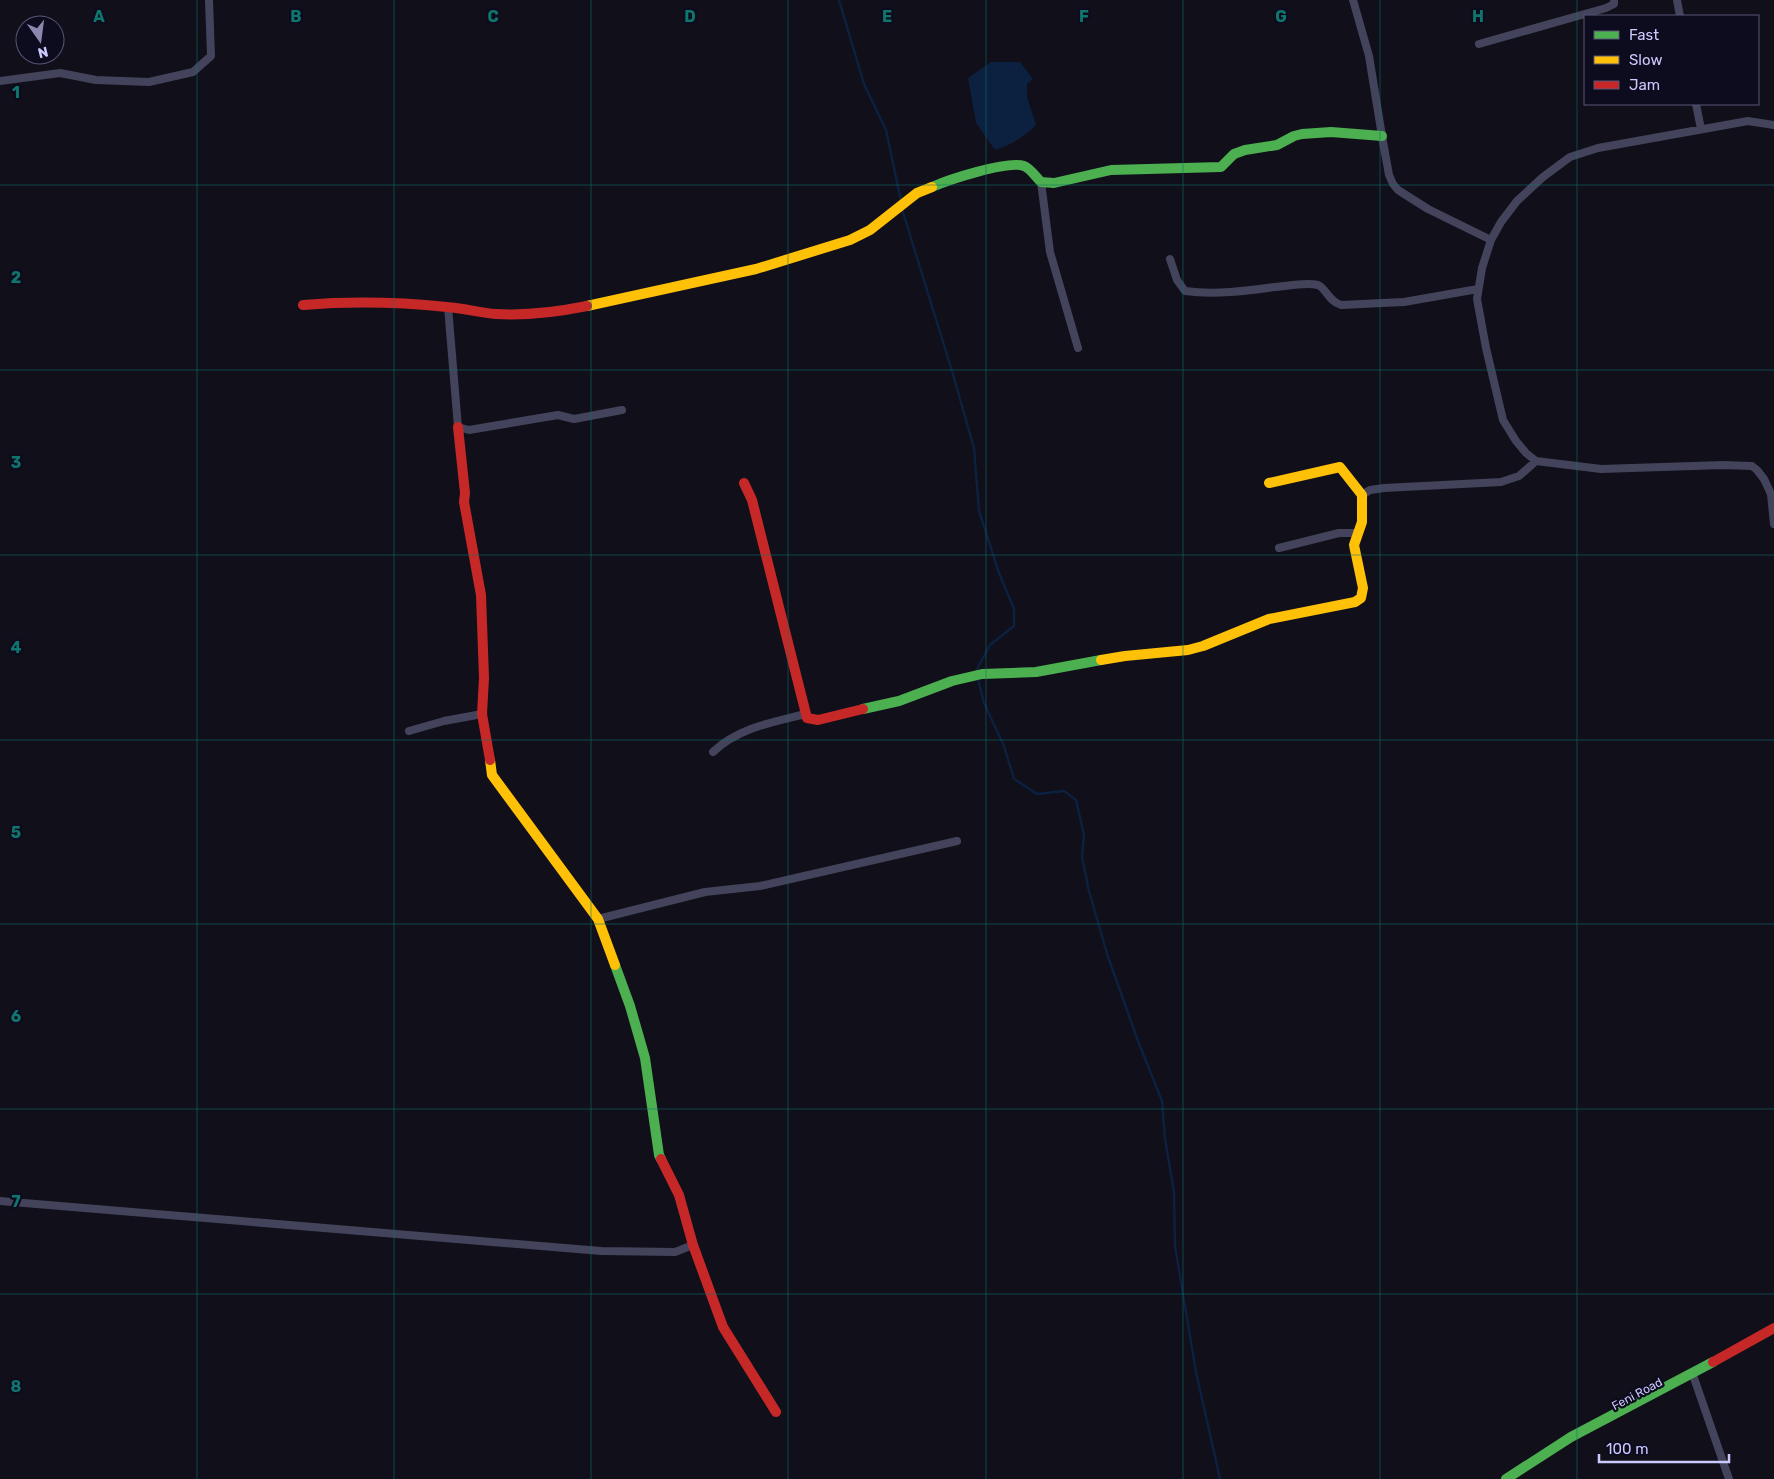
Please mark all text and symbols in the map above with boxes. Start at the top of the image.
text: A [93,7,105,26]
text: B [290,7,302,26]
text: C [487,7,499,26]
text: D [684,7,696,26]
text: E [882,7,892,26]
text: F [1079,7,1089,26]
text: G [1275,7,1287,26]
text: H [1472,7,1484,26]
north arrow [15,15,65,65]
legend [1584,15,1759,105]
text: Fast [1629,26,1659,44]
text: N [36,43,50,62]
text: Slow [1629,51,1662,69]
text: Jam [1629,76,1660,94]
text: 1 [12,83,20,102]
text: 2 [11,268,21,287]
text: 3 [11,453,21,472]
text: 4 [11,638,22,657]
text: 5 [11,823,21,842]
text: 6 [11,1007,21,1026]
text: 7 [11,1192,21,1211]
street label: Feni Road [1609,1375,1665,1413]
text: 8 [11,1377,22,1396]
scale bar [1599,1432,1729,1464]
text: 100 m [1606,1440,1648,1458]

